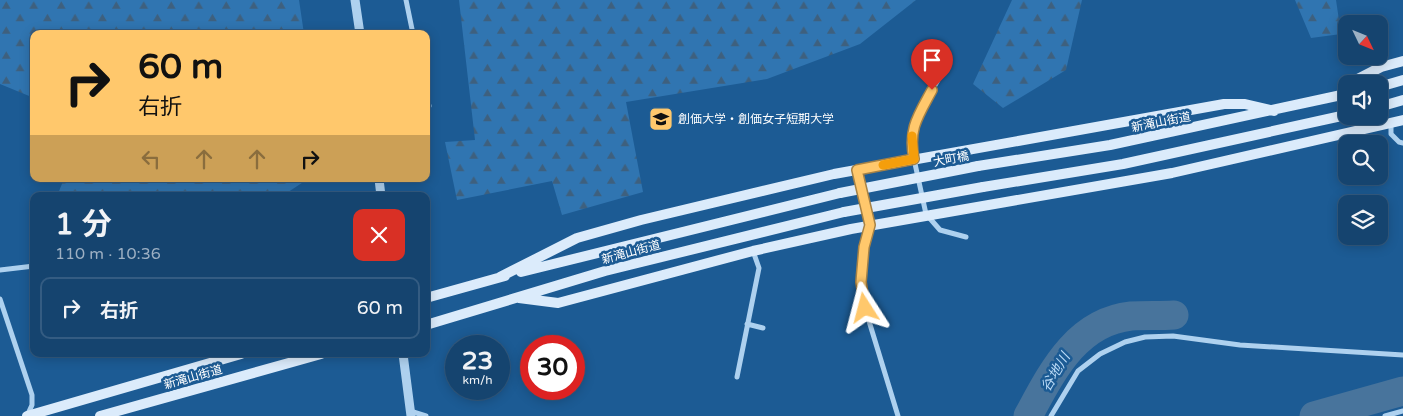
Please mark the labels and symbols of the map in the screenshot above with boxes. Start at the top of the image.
north arrow [1338,15,1388,65]
pin [911,39,953,90]
school or university icon: 創価大学・創価女子短期大学 [648,106,674,132]
street label: 新滝山街道 [1130,109,1192,135]
place label: 創価大学・創価女子短期大学 [678,112,834,126]
street label: 大町橋 [932,149,970,169]
street label: 新滝山街道 [600,237,662,267]
position arrow [838,281,890,333]
speed limit sign: 30 [520,335,585,400]
water label: 谷地川 [1037,348,1075,395]
street label: 新滝山街道 [162,362,224,392]

